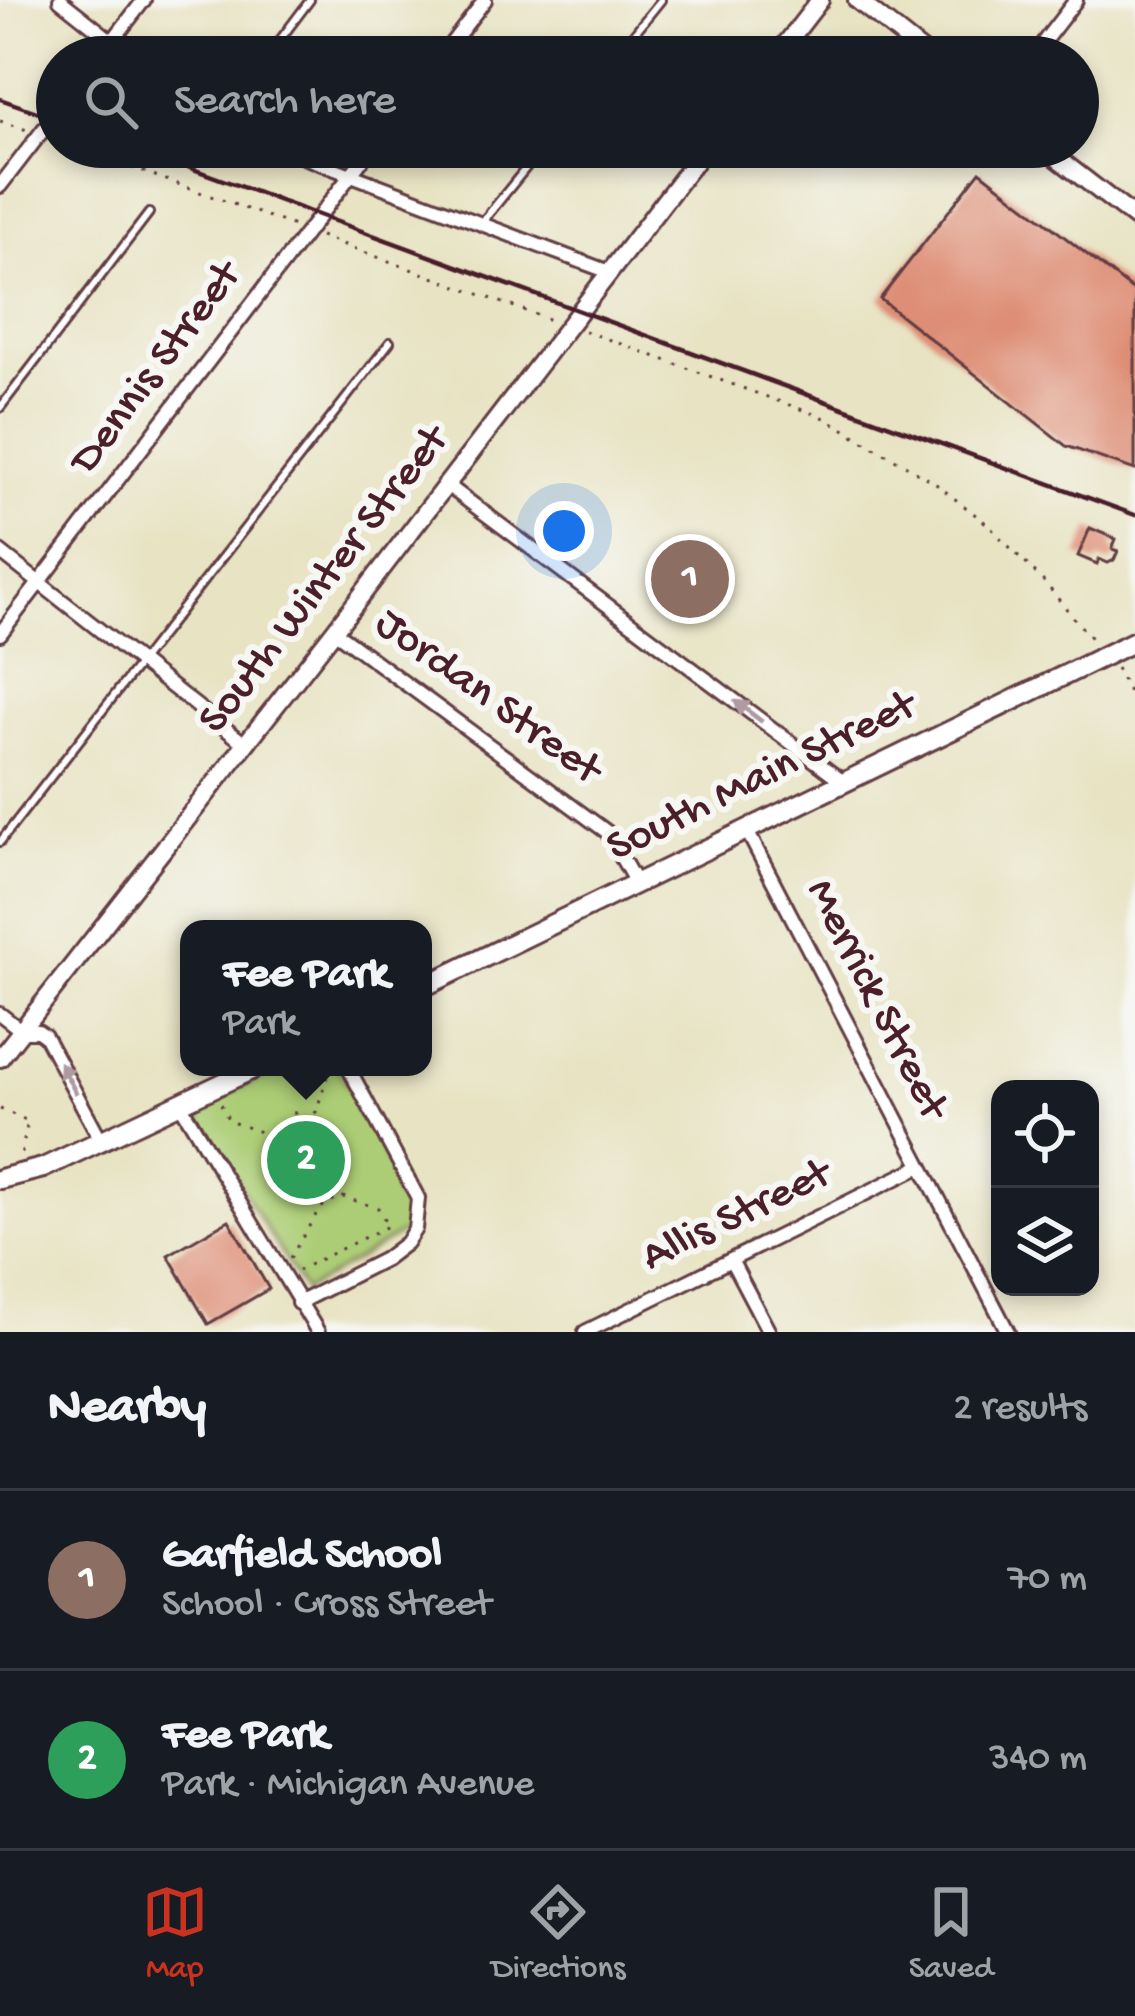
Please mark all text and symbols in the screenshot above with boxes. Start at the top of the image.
search box [36,36,1099,168]
icon: search [78,69,144,135]
text: Search here [174,76,396,129]
street label: Dennis Street [58,249,256,488]
street label: South Winter Street [188,414,464,746]
your location [534,501,594,561]
pin: 1 [651,534,729,624]
street label: Jordan Street [364,598,613,800]
street label: South Main Street [599,679,928,876]
one-way arrow [732,699,764,723]
street label: Merrick Street [792,871,960,1132]
popup [180,920,432,1076]
text: Fee Park [223,949,389,1002]
text: Park [223,1002,297,1048]
one-way arrow [58,1060,79,1095]
map controls [991,1080,1099,1296]
button: locate [991,1080,1099,1188]
pin: 2 [267,1115,345,1205]
street label: Allis Street [634,1147,843,1285]
button: layers [991,1188,1099,1296]
text: Nearby [48,1380,206,1440]
text: 2 results [953,1387,1087,1433]
text: Garfield School [162,1530,442,1583]
text: 1 [79,1557,95,1603]
text: 70 m [1008,1557,1087,1603]
text: School · Cross Street [162,1583,491,1629]
text: Fee Park [162,1710,328,1763]
text: 2 [77,1737,97,1783]
text: 340 m [989,1737,1087,1783]
text: Park · Michigan Avenue [162,1763,534,1809]
tab: Map [142,1879,208,1989]
tab: Directions [491,1879,625,1989]
tab: Saved [909,1879,993,1989]

